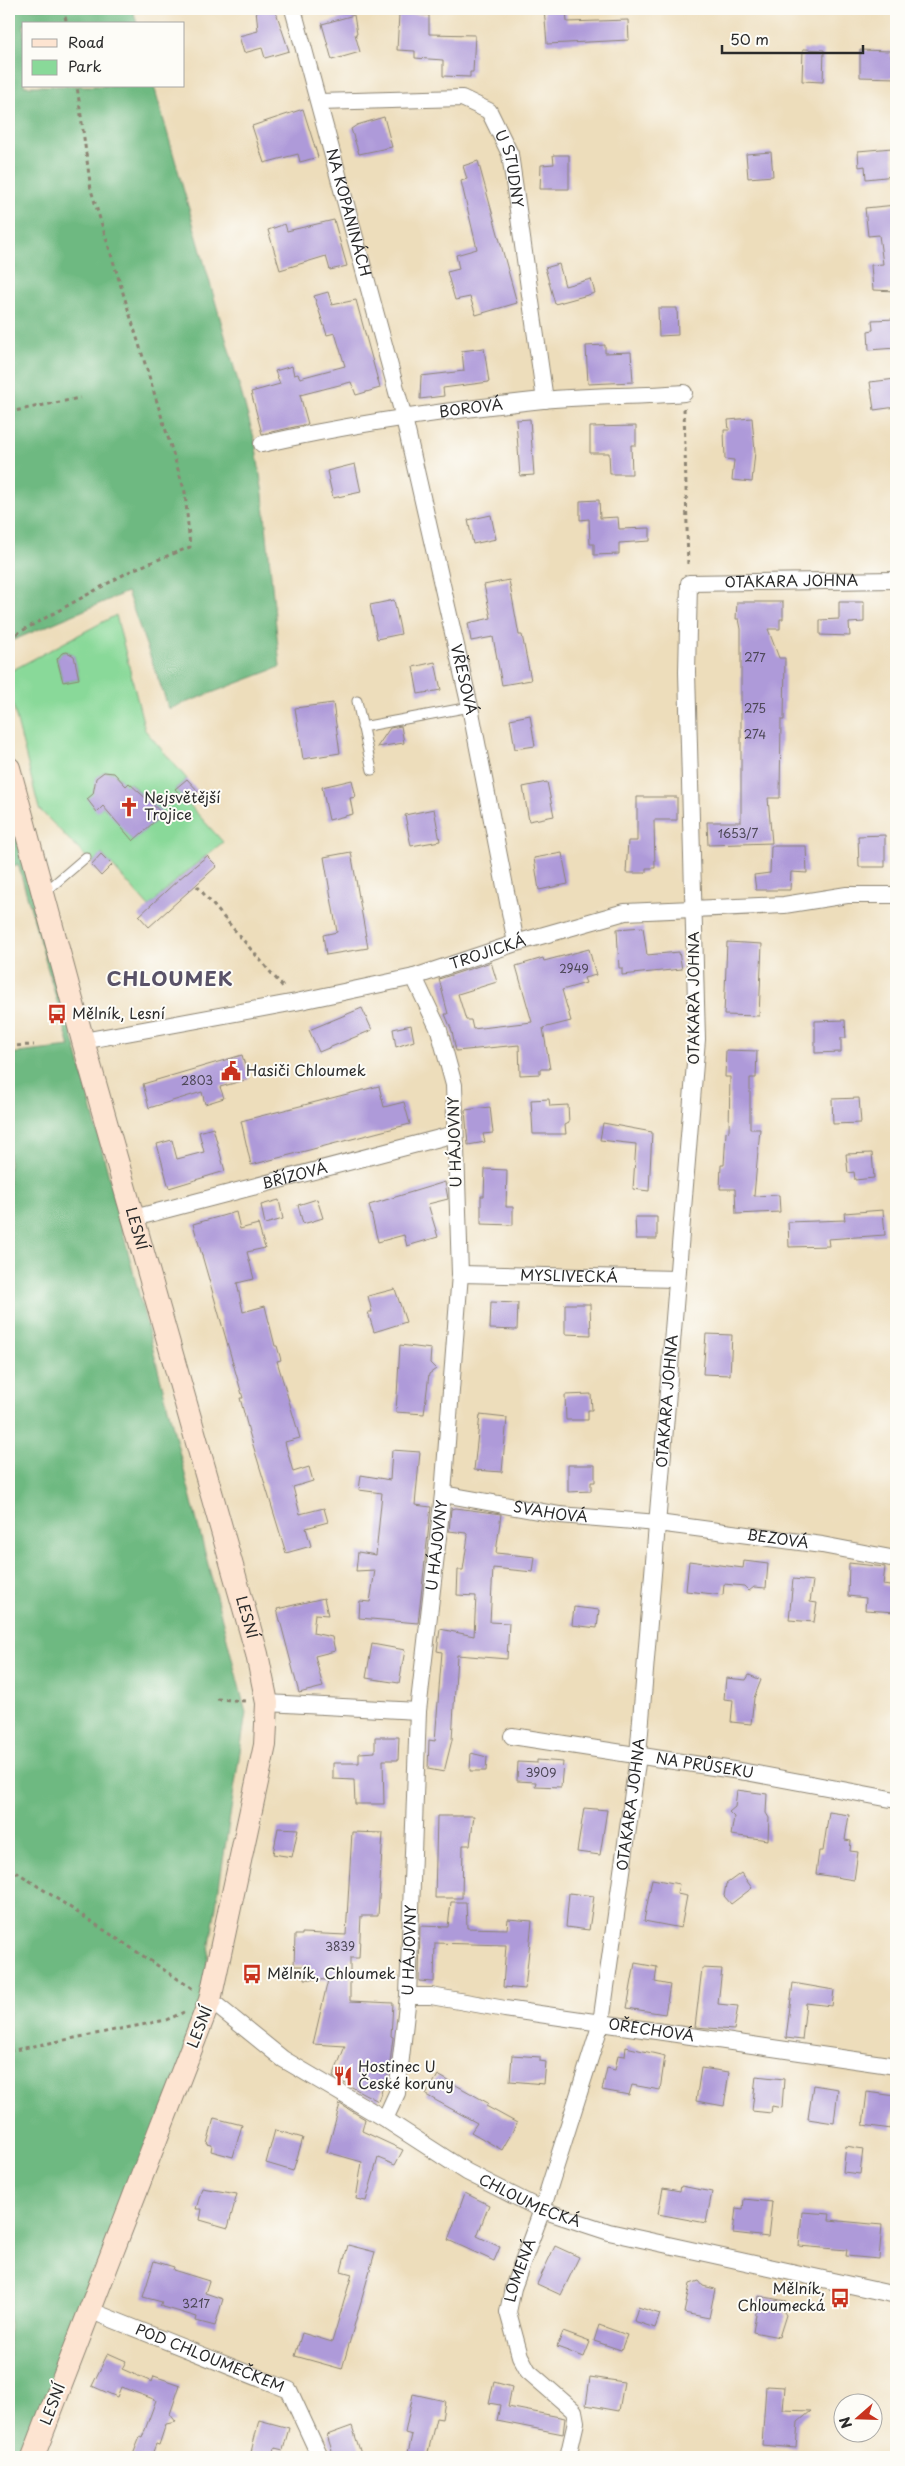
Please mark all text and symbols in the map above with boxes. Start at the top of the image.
legend [22,22,185,88]
scale bar [722,22,864,54]
text: 50 m [730,27,769,50]
text: Road [68,30,104,53]
text: Park [68,54,102,77]
street label: U STUDNY [490,125,531,209]
street label: NA KOPANINÁCH [321,145,378,279]
street label: BOROVÁ [437,392,504,422]
street label: OTAKARA JOHNA [724,568,858,592]
street label: VŘESOVÁ [446,642,484,716]
house number: 277 [744,648,766,666]
house number: 275 [744,699,766,717]
house number: 274 [744,725,766,743]
place label: Nejsvětější Trojice [144,785,221,825]
church icon: Nejsvětější Trojice [118,796,140,818]
house number: 1653/7 [718,824,759,842]
street label: TROJICKÁ [446,928,528,974]
street label: OTAKARA JOHNA [681,931,704,1065]
house number: 2949 [559,959,589,977]
district label: CHLOUMEK [107,963,233,993]
place label: Mělník, Lesní [72,1001,166,1024]
bus stop icon: Mělník, Lesní [46,1003,68,1025]
place label: Hasiči Chloumek [246,1058,366,1081]
public building icon: Hasiči Chloumek [220,1060,242,1082]
house number: 2803 [181,1071,213,1089]
street label: U HÁJOVNY [440,1096,467,1188]
street label: BŘÍZOVÁ [259,1155,330,1194]
street label: LESNÍ [121,1204,155,1253]
street label: MYSLIVECKÁ [520,1262,618,1288]
street label: OTAKARA JOHNA [649,1334,683,1469]
street label: SVAHOVÁ [512,1494,589,1527]
street label: U HÁJOVNY [419,1499,452,1592]
street label: BEZOVÁ [745,1522,810,1553]
street label: LESNÍ [231,1593,265,1642]
street label: OTAKARA JOHNA [609,1737,649,1872]
street label: NA PRŮSEKU [655,1745,756,1783]
house number: 3909 [525,1763,557,1781]
street label: U HÁJOVNY [395,1904,421,1996]
house number: 3839 [325,1937,355,1955]
place label: Mělník, Chloumek [267,1961,396,1984]
bus stop icon: Mělník, Chloumek [241,1963,263,1985]
street label: LESNÍ [180,2001,217,2051]
street label: OŘECHOVÁ [607,2011,696,2046]
place label: Hostinec U České koruny [358,2054,454,2094]
restaurant icon: Hostinec U České koruny [332,2065,354,2087]
street label: CHLOUMECKÁ [475,2167,584,2232]
street label: LOMENÁ [497,2235,540,2304]
place label: Mělník, Chloumecká [738,2276,826,2316]
bus stop icon: Mělník, Chloumecká [829,2287,851,2309]
house number: 3217 [182,2294,211,2312]
street label: POD CHLOUMEČKEM [132,2317,288,2397]
street label: LESNÍ [33,2378,70,2428]
north arrow [832,2394,882,2444]
text: N [834,2414,857,2431]

